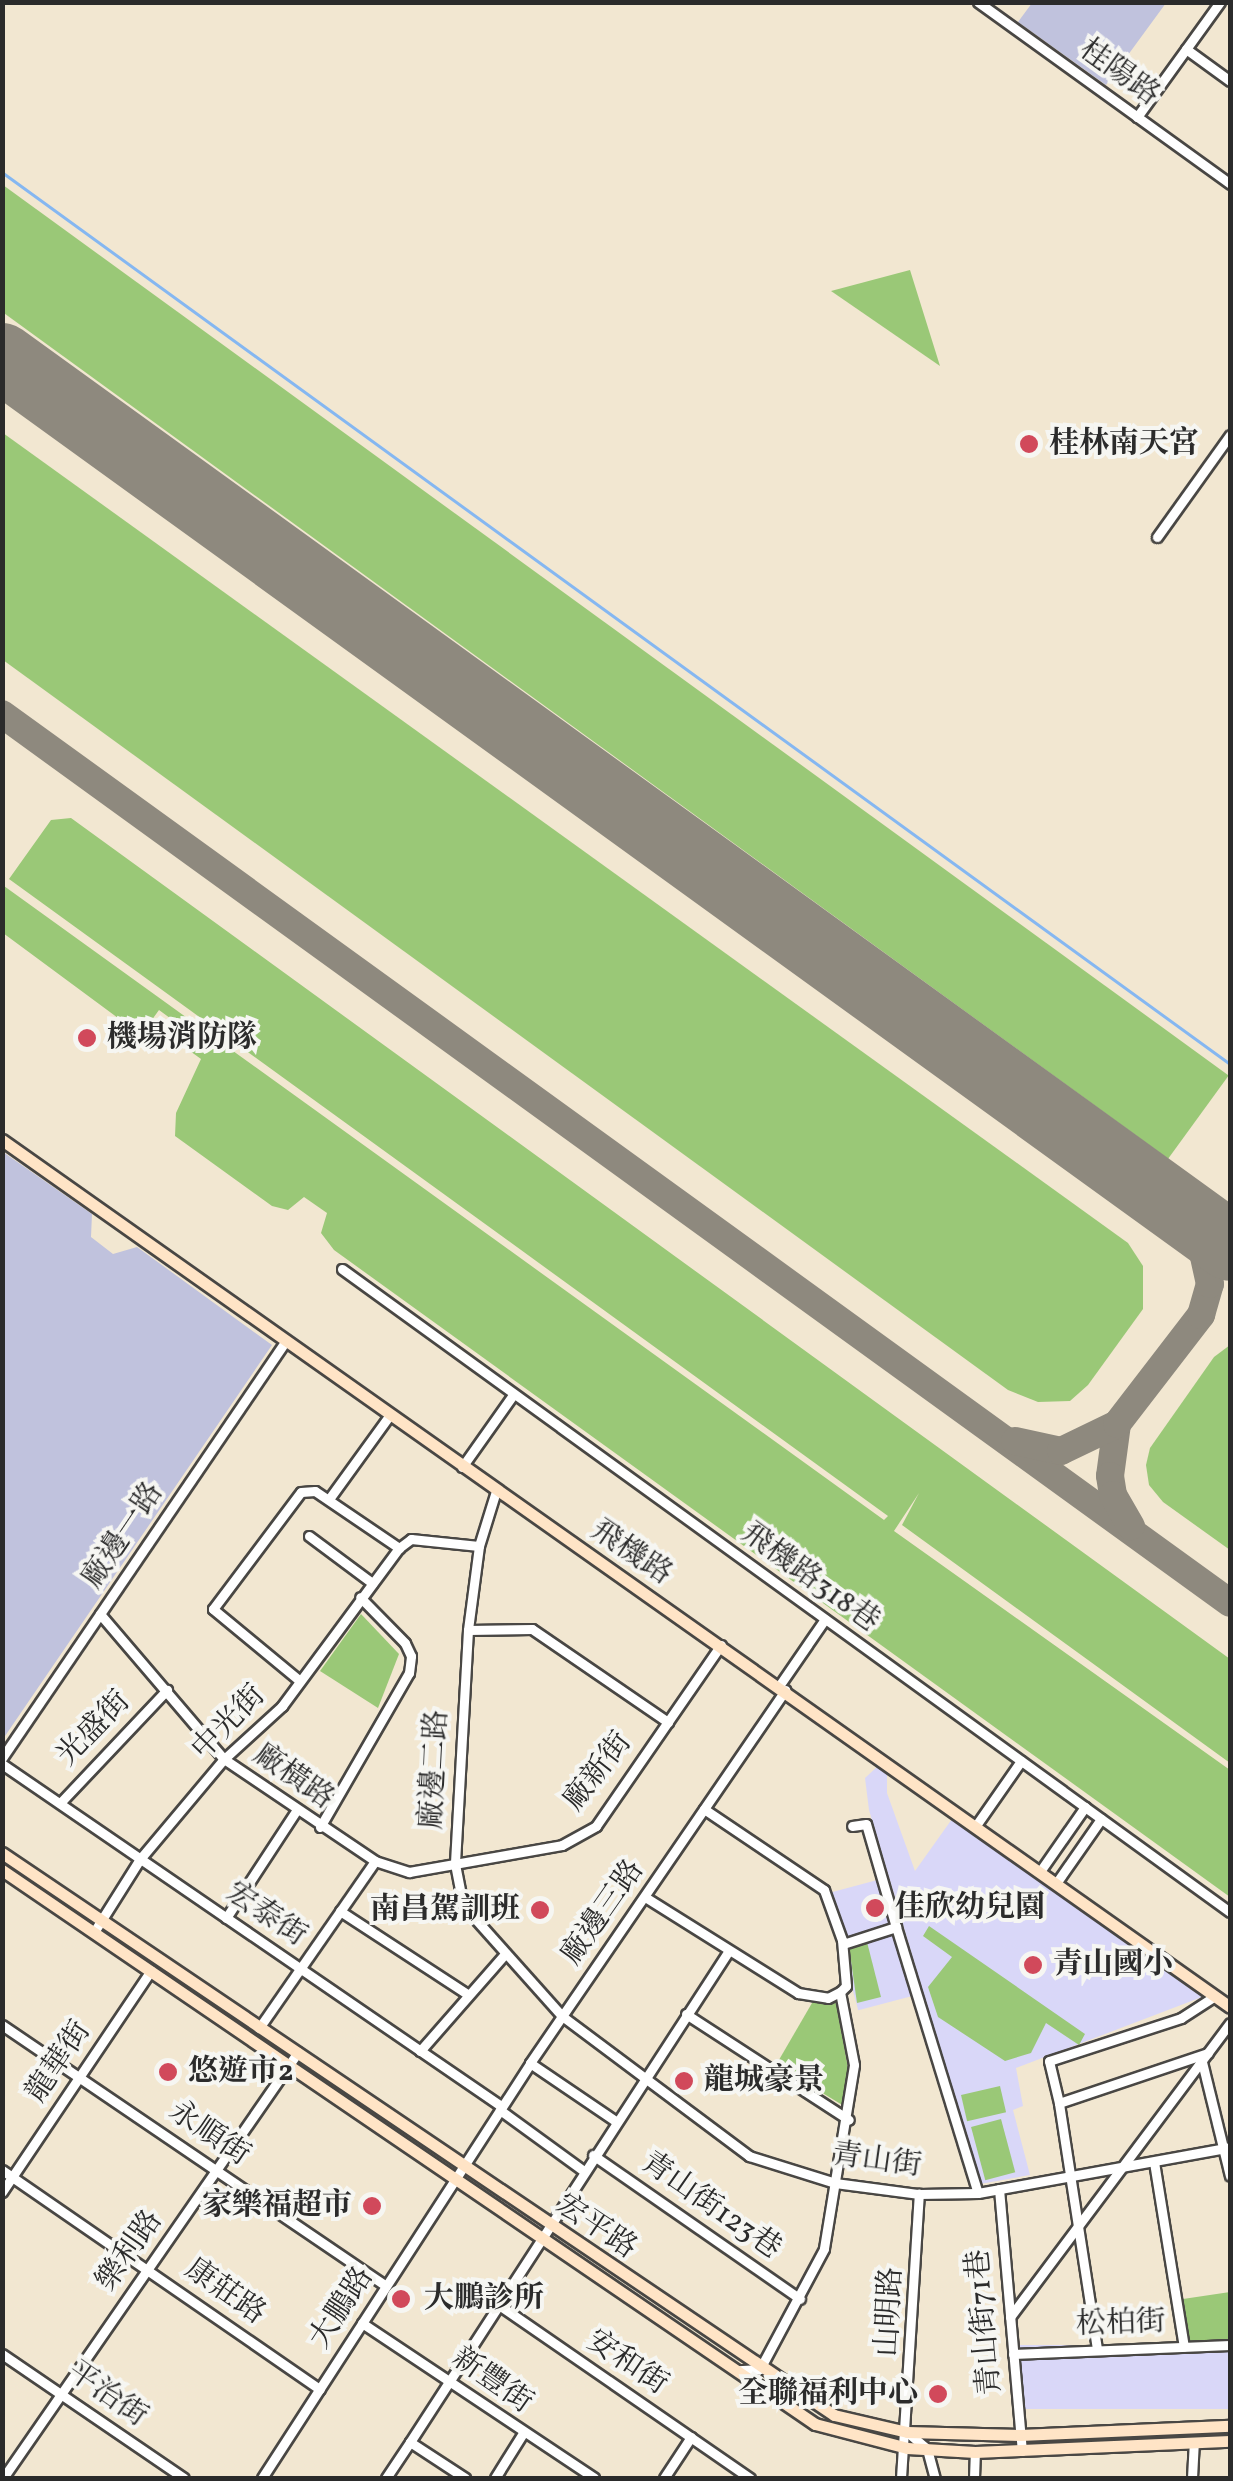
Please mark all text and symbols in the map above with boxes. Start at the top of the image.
street label: 桂陽路 [1072,32,1166,114]
place label: 桂林南天宮 [1049,426,1199,462]
marker: 桂林南天宮 [1018,433,1040,455]
place label: 機場消防隊 [107,1020,257,1056]
marker: 機場消防隊 [76,1027,98,1049]
street label: 廠邊一路 [75,1476,171,1596]
street label: 飛機路 [584,1513,678,1593]
street label: 飛機路318巷 [734,1516,886,1640]
street label: 中光街 [185,1678,273,1768]
street label: 光盛街 [50,1684,138,1774]
street label: 廠邊二路 [414,1709,456,1831]
street label: 廠新街 [556,1725,640,1819]
street label: 廠橫路 [246,1736,340,1818]
street label: 廠邊三路 [554,1854,652,1972]
street label: 宏泰街 [219,1875,313,1955]
place label: 佳欣幼兒園 [895,1890,1045,1926]
place label: 南昌駕訓班 [370,1892,520,1928]
marker: 佳欣幼兒園 [864,1897,886,1919]
marker: 南昌駕訓班 [529,1899,551,1921]
place label: 青山國小 [1053,1947,1173,1983]
marker: 青山國小 [1022,1954,1044,1976]
street label: 龍華街 [19,2015,99,2109]
place label: 悠遊市2 [188,2054,294,2090]
marker: 悠遊市2 [157,2061,179,2083]
place label: 龍城豪景 [704,2063,824,2099]
marker: 龍城豪景 [673,2070,695,2092]
street label: 永順街 [162,2094,256,2174]
street label: 青山街 [830,2137,924,2185]
street label: 青山街123巷 [634,2145,788,2267]
street label: 宏平路 [549,2187,643,2267]
place label: 家樂福超市 [202,2188,352,2224]
marker: 家樂福超市 [361,2195,383,2217]
street label: 樂利路 [89,2204,171,2298]
street label: 青山街71巷 [961,2248,1009,2396]
street label: 康莊路 [178,2251,272,2333]
street label: 大鵬路 [302,2260,382,2356]
street label: 山明路 [870,2266,910,2358]
place label: 大鵬診所 [424,2281,544,2317]
marker: 大鵬診所 [388,2286,414,2312]
street label: 松柏街 [1075,2304,1167,2344]
street label: 安和街 [580,2323,674,2403]
street label: 新豐街 [445,2340,539,2422]
street label: 平治街 [60,2354,154,2436]
place label: 全聯福利中心 [738,2376,918,2412]
marker: 全聯福利中心 [927,2383,949,2405]

